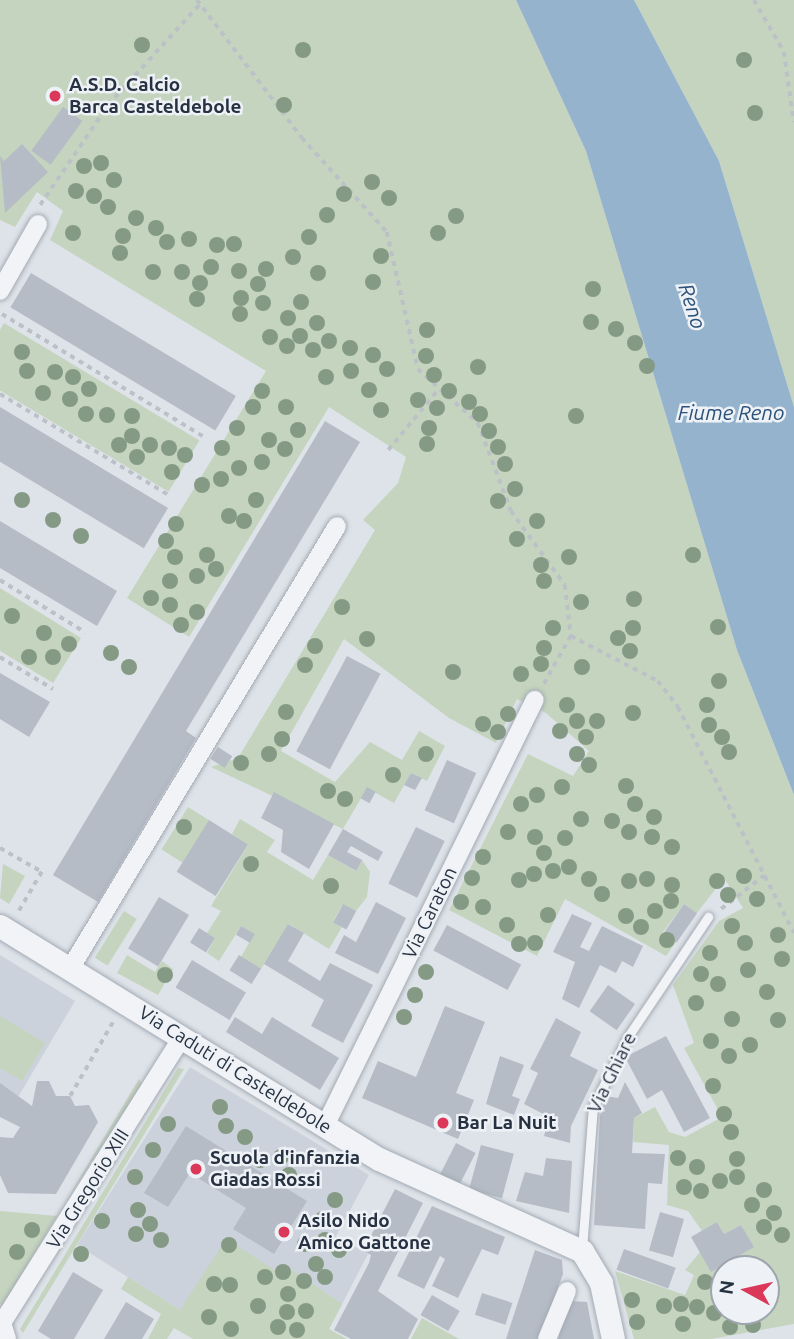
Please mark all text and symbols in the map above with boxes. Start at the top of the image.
place label: A.S.D. Calcio Barca Casteldebole [69,74,241,118]
marker: A.S.D. Calcio Barca Casteldebole [47,88,63,104]
water label: Reno [674,280,712,332]
water label: Fiume Reno [678,399,784,425]
street label: Via Caraton [398,863,462,963]
street label: Via Caduti di Casteldebole [134,1001,336,1139]
street label: Via Ghiare [583,1029,641,1117]
place label: Bar La Nuit [457,1112,556,1134]
marker: Bar La Nuit [435,1115,451,1131]
street label: Via Gregorio XIII [42,1125,134,1253]
place label: Scuola d'infanzia Giadas Rossi [210,1147,360,1191]
marker: Scuola d'infanzia Giadas Rossi [188,1161,204,1177]
place label: Asilo Nido Amico Gattone [298,1210,431,1254]
marker: Asilo Nido Amico Gattone [276,1224,292,1240]
north arrow [710,1255,780,1325]
text: N [714,1279,738,1296]

